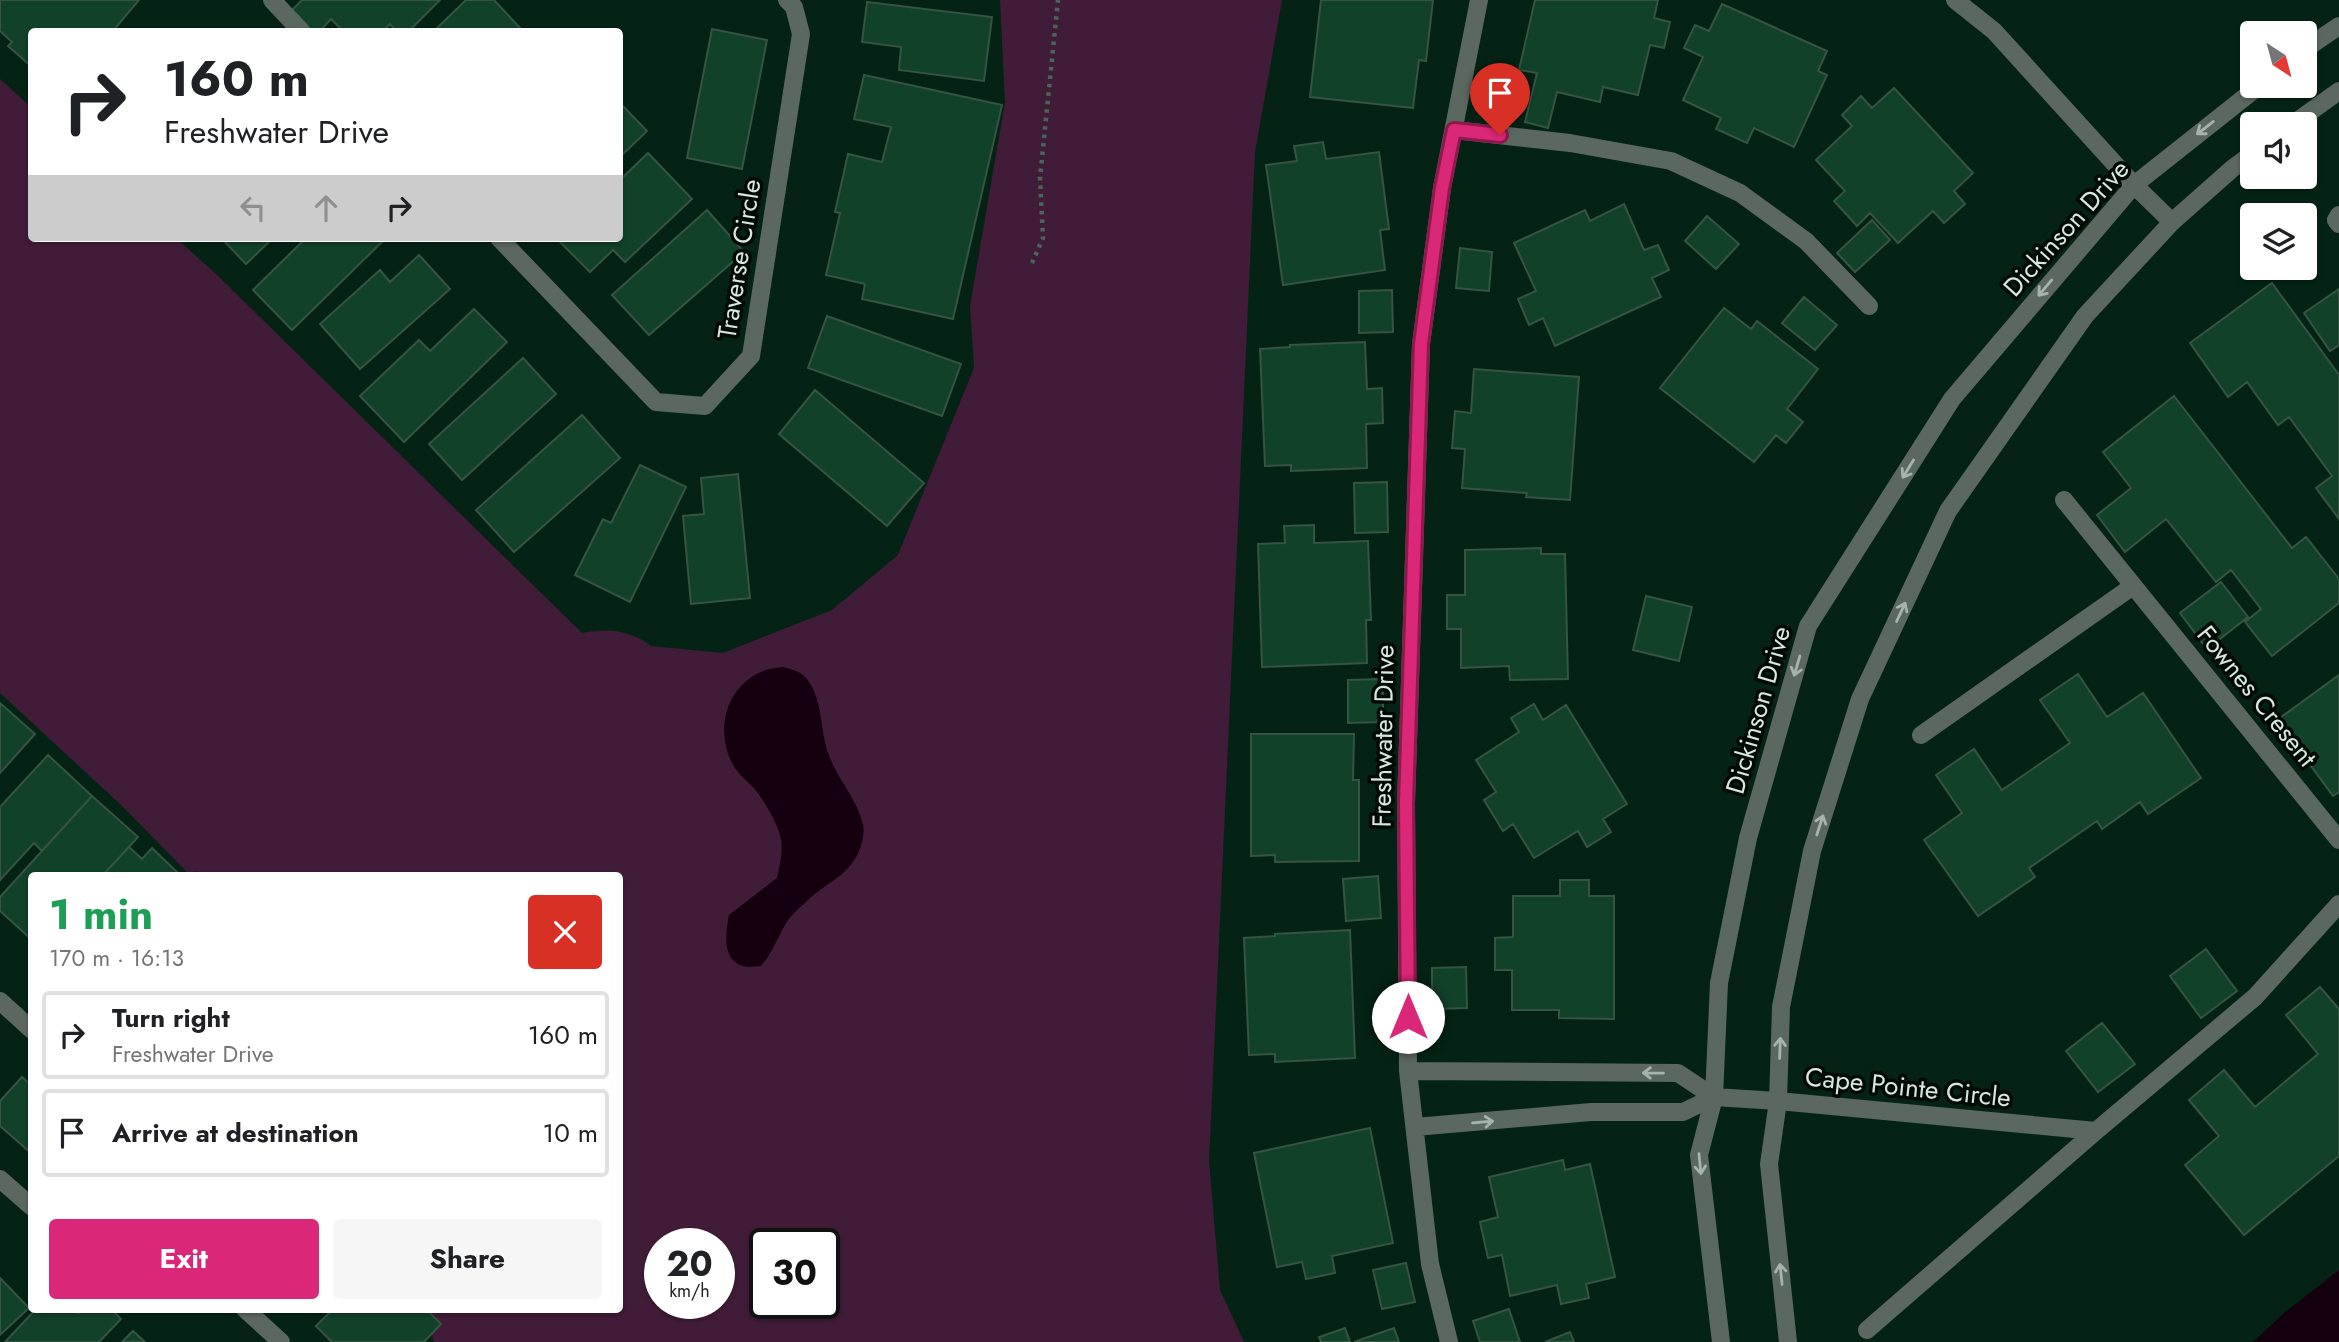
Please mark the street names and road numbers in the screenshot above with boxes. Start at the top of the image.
street label: Dickinson Drive [1994,151,2138,305]
street label: Traverse Circle [708,176,770,342]
street label: Fownes Cresent [2188,617,2327,776]
street label: Dickinson Drive [1716,622,1800,798]
street label: Freshwater Drive [1362,644,1404,828]
street label: Cape Pointe Circle [1803,1057,2013,1117]

